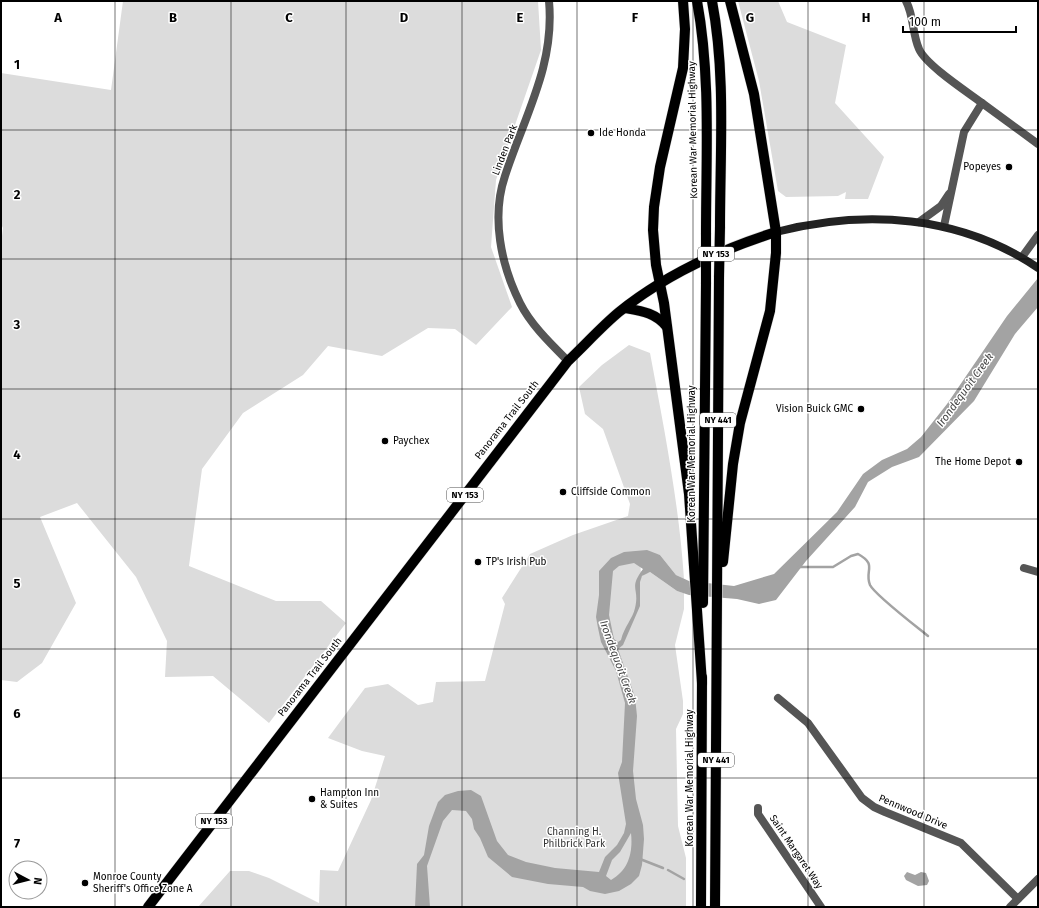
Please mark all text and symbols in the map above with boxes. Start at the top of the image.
scale bar [903,8,1016,34]
text: A [53,10,62,25]
text: B [169,10,177,25]
text: C [285,10,293,25]
text: D [400,10,409,25]
text: E [517,10,524,25]
text: F [632,10,639,25]
text: G [746,10,754,25]
text: H [862,10,870,25]
text: 100 m [909,15,941,29]
text: 1 [14,57,20,72]
street label: Korean War Memorial Highway [686,61,700,199]
street label: Linden Park [490,122,520,177]
place label: Ide Honda [599,127,646,139]
marker: Ide Honda [586,128,596,138]
place label: Popeyes [963,161,1001,173]
marker: Popeyes [1004,162,1014,172]
text: 2 [14,187,21,202]
road number: NY 153 [698,247,734,261]
text: 3 [13,317,21,332]
water label: Irondequoit Creek [934,351,996,429]
street label: Panorama Trail South [472,378,542,462]
street label: Korean War Memorial Highway [686,385,698,523]
place label: Vision Buick GMC [776,403,853,415]
marker: Vision Buick GMC [856,404,866,414]
road number: NY 441 [700,413,736,427]
place label: Paychex [393,435,429,447]
marker: Paychex [380,436,390,446]
text: 4 [13,447,21,462]
place label: The Home Depot [935,456,1011,468]
marker: The Home Depot [1014,457,1024,467]
place label: Cliffside Common [571,486,651,498]
marker: Cliffside Common [558,487,568,497]
road number: NY 153 [447,488,483,502]
place label: TP's Irish Pub [486,556,547,568]
marker: TP's Irish Pub [473,557,483,567]
text: 5 [14,576,21,591]
water label: Irondequoit Creek [597,618,639,706]
street label: Panorama Trail South [275,635,345,719]
text: 6 [13,706,21,721]
street label: Korean War Memorial Highway [684,709,696,847]
road number: NY 441 [698,753,734,767]
place label: Hampton Inn & Suites [320,787,379,811]
street label: Pennwood Drive [877,792,949,832]
marker: Hampton Inn & Suites [307,794,317,804]
street label: Saint Margaret Way [767,813,825,891]
road number: NY 153 [196,814,232,828]
park label: Channing H. Philbrick Park [543,826,606,850]
text: 7 [14,836,20,851]
north arrow [8,860,48,900]
place label: Monroe County Sheriff's Office Zone A [93,871,193,895]
text: N [31,877,44,886]
marker: Monroe County Sheriff's Office Zone A [80,878,90,888]

